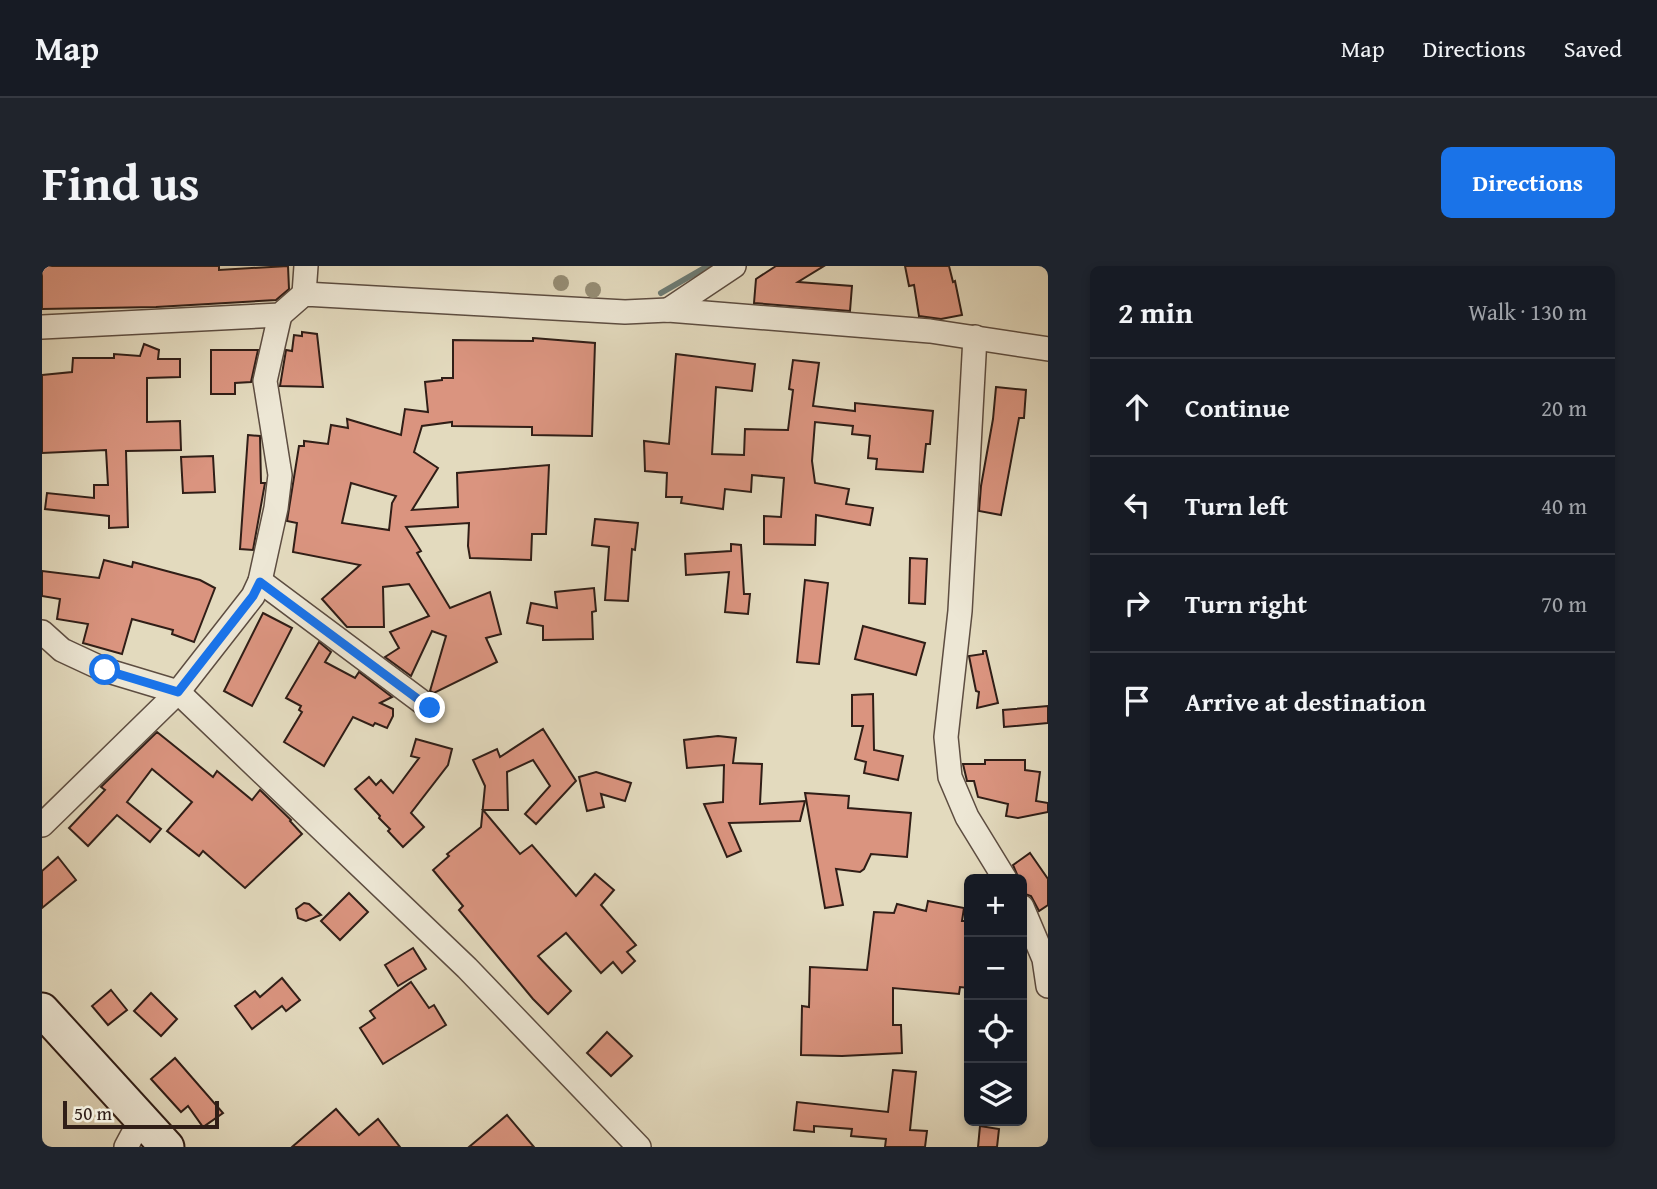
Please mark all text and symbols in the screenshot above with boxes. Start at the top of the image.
text: Map [35,24,99,72]
text: Map [1341,31,1385,66]
text: Directions [1423,31,1526,66]
text: Saved [1564,31,1622,66]
text: Find us [42,146,200,218]
button: Directions [1441,147,1615,218]
text: 2 min [1118,290,1193,334]
text: Walk · 130 m [1468,295,1587,328]
icon: ahead [1118,388,1156,426]
text: Continue [1185,388,1290,427]
text: 20 m [1541,391,1587,424]
icon: left [1118,486,1156,524]
text: Turn left [1185,486,1288,525]
text: 40 m [1541,489,1587,522]
icon: right [1118,584,1156,622]
text: Turn right [1185,584,1307,623]
text: 70 m [1541,587,1587,620]
route start [89,654,120,685]
icon: arrive [1118,682,1156,720]
text: Arrive at destination [1185,682,1426,721]
route end [414,692,445,723]
map controls [964,874,1027,1126]
button: + [964,874,1027,937]
button: − [964,937,1027,1000]
button: locate [964,1000,1027,1063]
button: layers [964,1063,1027,1126]
scale bar [63,1098,219,1130]
text: 50 m [74,1099,112,1127]

